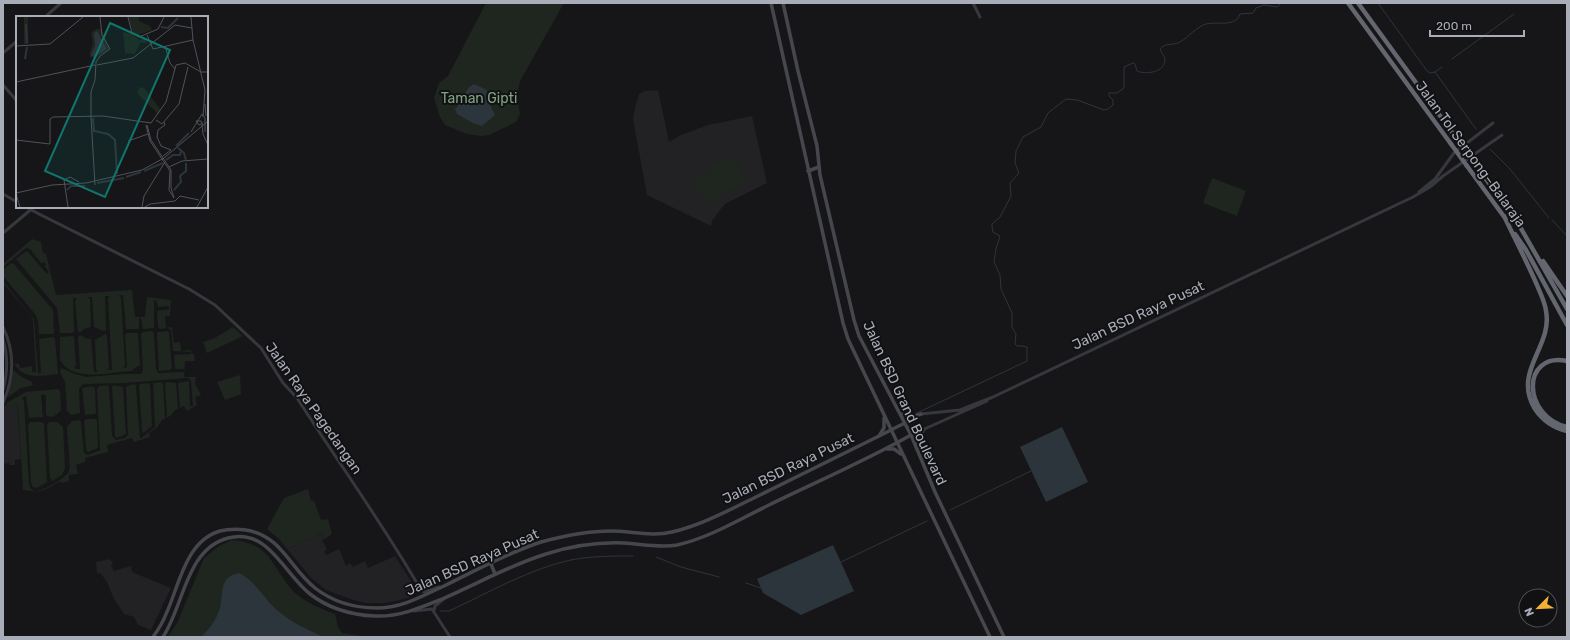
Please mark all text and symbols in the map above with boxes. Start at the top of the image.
scale bar [1430,12,1524,38]
inset map [16,16,208,208]
text: 200 m [1436,19,1472,33]
street label: Jalan Tol Serpong–Balaraja [1412,78,1529,231]
park label: Taman Gipti [441,90,517,107]
street label: Jalan BSD Raya Pusat [1069,277,1207,354]
street label: Jalan BSD Grand Boulevard [859,319,950,488]
street label: Jalan Raya Pagedangan [262,339,366,477]
street label: Jalan BSD Raya Pusat [720,429,857,508]
street label: Jalan BSD Raya Pusat [403,525,542,599]
north arrow [1518,588,1558,628]
text: N [1522,606,1537,618]

